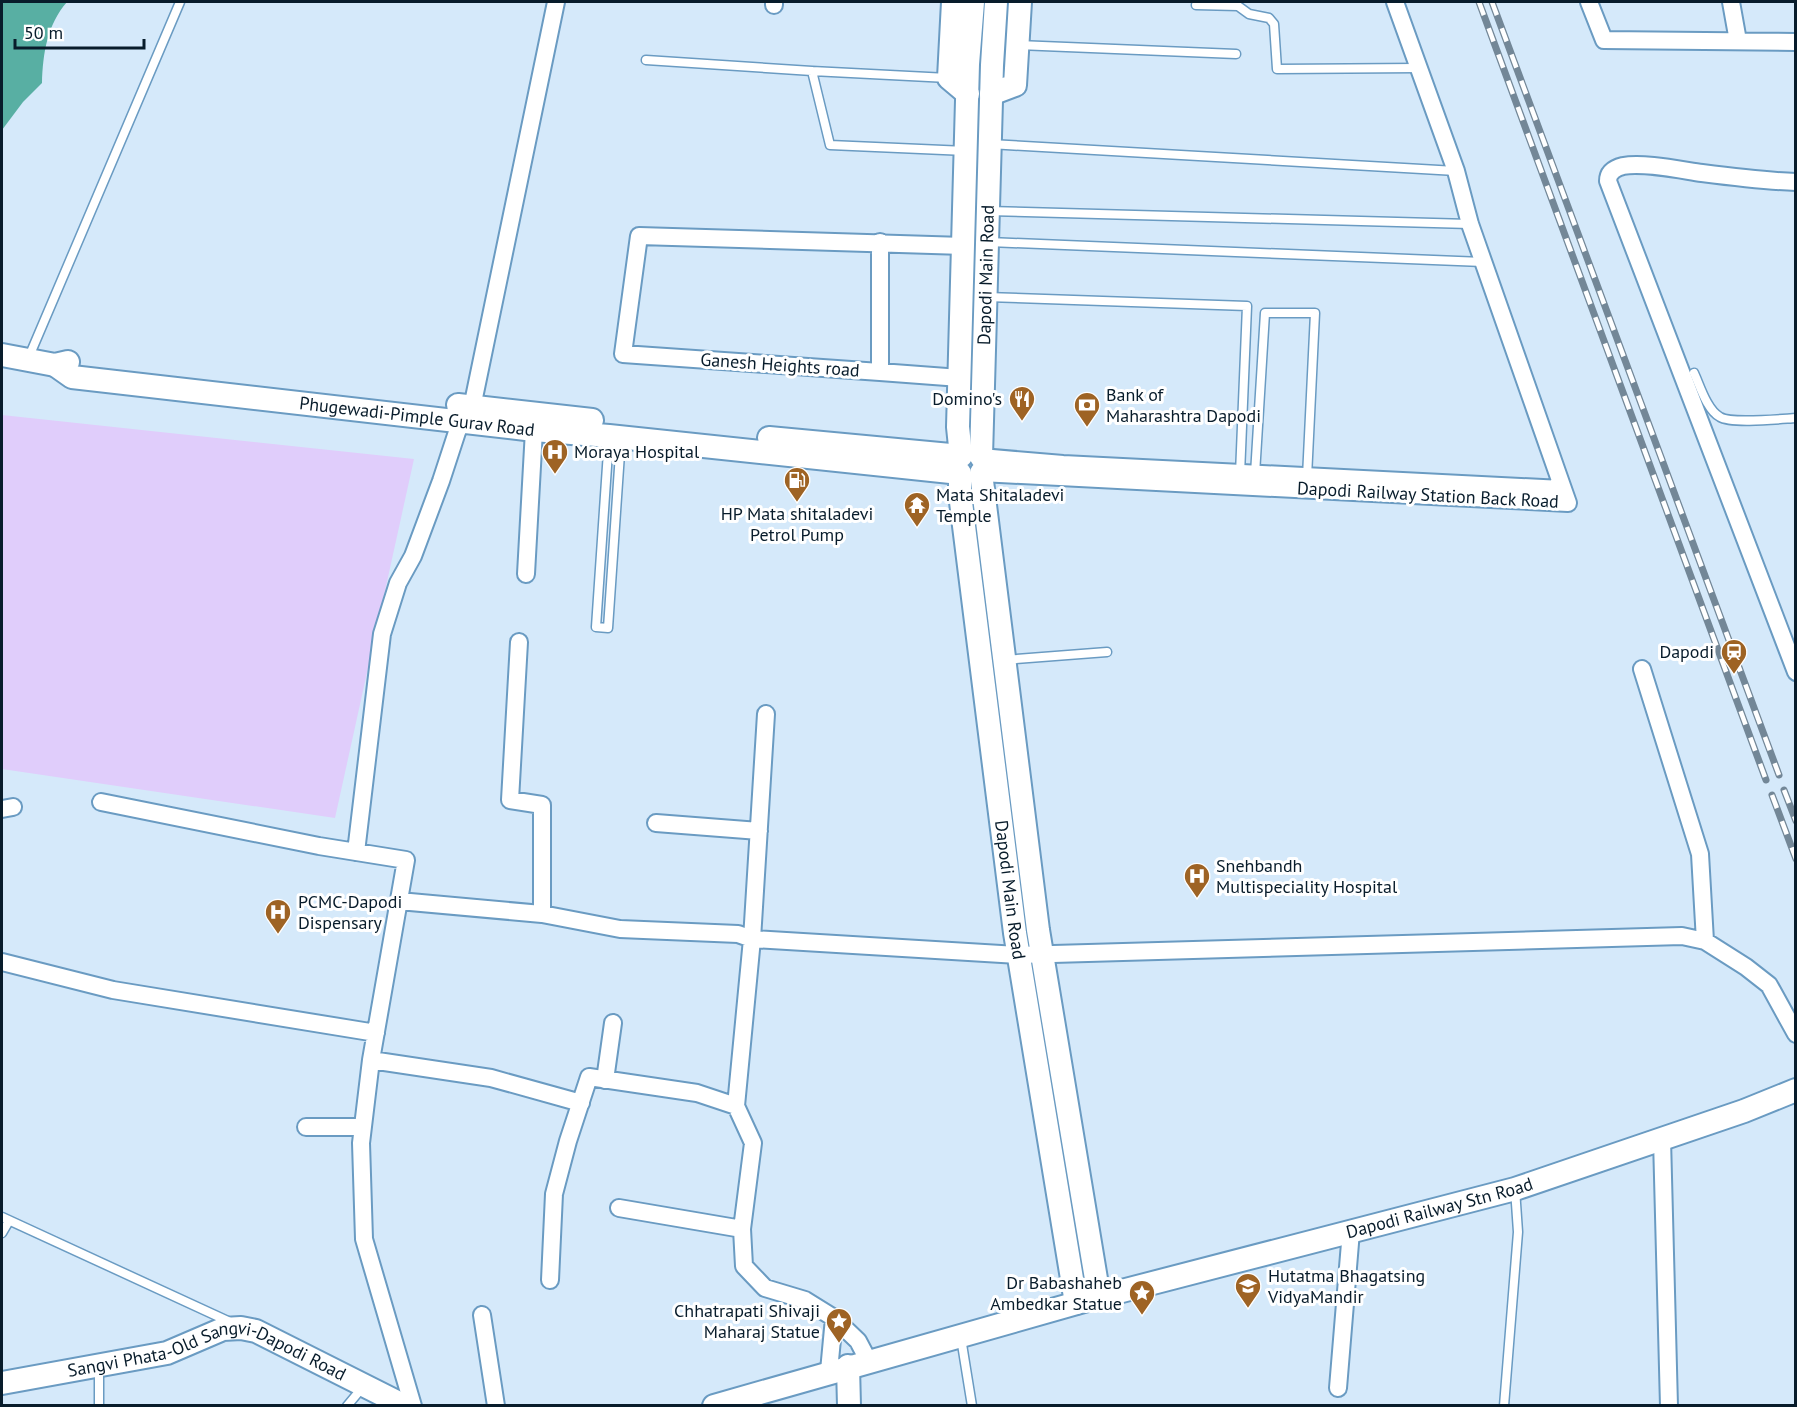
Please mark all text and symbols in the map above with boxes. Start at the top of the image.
scale bar [15,12,144,50]
text: 50 m [24,21,63,44]
street label: Dapodi Main Road [972,205,999,345]
street label: Ganesh Heights road [700,347,860,382]
place label: Bank of Maharashtra Dapodi [1106,383,1261,427]
restaurant icon: Domino's [1007,384,1037,422]
place label: Domino's [932,387,1002,410]
bank icon: Bank of Maharashtra Dapodi [1072,390,1102,428]
street label: Phugewadi-Pimple Gurav Road [298,391,536,441]
hospital icon: Moraya Hospital [540,437,570,475]
place label: Moraya Hospital [574,440,700,463]
fuel station icon: HP Mata shitaladevi Petrol Pump [782,465,812,503]
street label: Dapodi Railway Station Back Road [1297,476,1559,513]
place label: Mata Shitaladevi Temple [936,483,1064,527]
temple icon: Mata Shitaladevi Temple [902,490,932,528]
place label: HP Mata shitaladevi Petrol Pump [721,502,873,546]
station icon: Dapodi [1719,637,1749,675]
place label: Dapodi [1659,640,1714,663]
street label: Dapodi Main Road [990,819,1031,961]
place label: Snehbandh Multispeciality Hospital [1216,854,1398,898]
hospital icon: Snehbandh Multispeciality Hospital [1182,861,1212,899]
place label: PCMC-Dapodi Dispensary [298,890,402,934]
hospital icon: PCMC-Dapodi Dispensary [263,897,293,935]
street label: Dapodi Railway Stn Road [1344,1172,1536,1243]
place label: Hutatma Bhagatsing VidyaMandir [1267,1264,1425,1308]
place label: Dr Babashaheb Ambedkar Statue [990,1271,1122,1315]
school or university icon: Hutatma Bhagatsing VidyaMandir [1233,1271,1263,1309]
place icon: Dr Babashaheb Ambedkar Statue [1127,1278,1157,1316]
place label: Chhatrapati Shivaji Maharaj Statue [674,1299,820,1343]
place icon: Chhatrapati Shivaji Maharaj Statue [824,1306,854,1344]
text: Sangvi Phata-Old Sangvi-Dapodi Road [66,1316,350,1385]
street label: Sangvi Phata-Old Sangvi-Dapodi Road [59,1363,353,1389]

